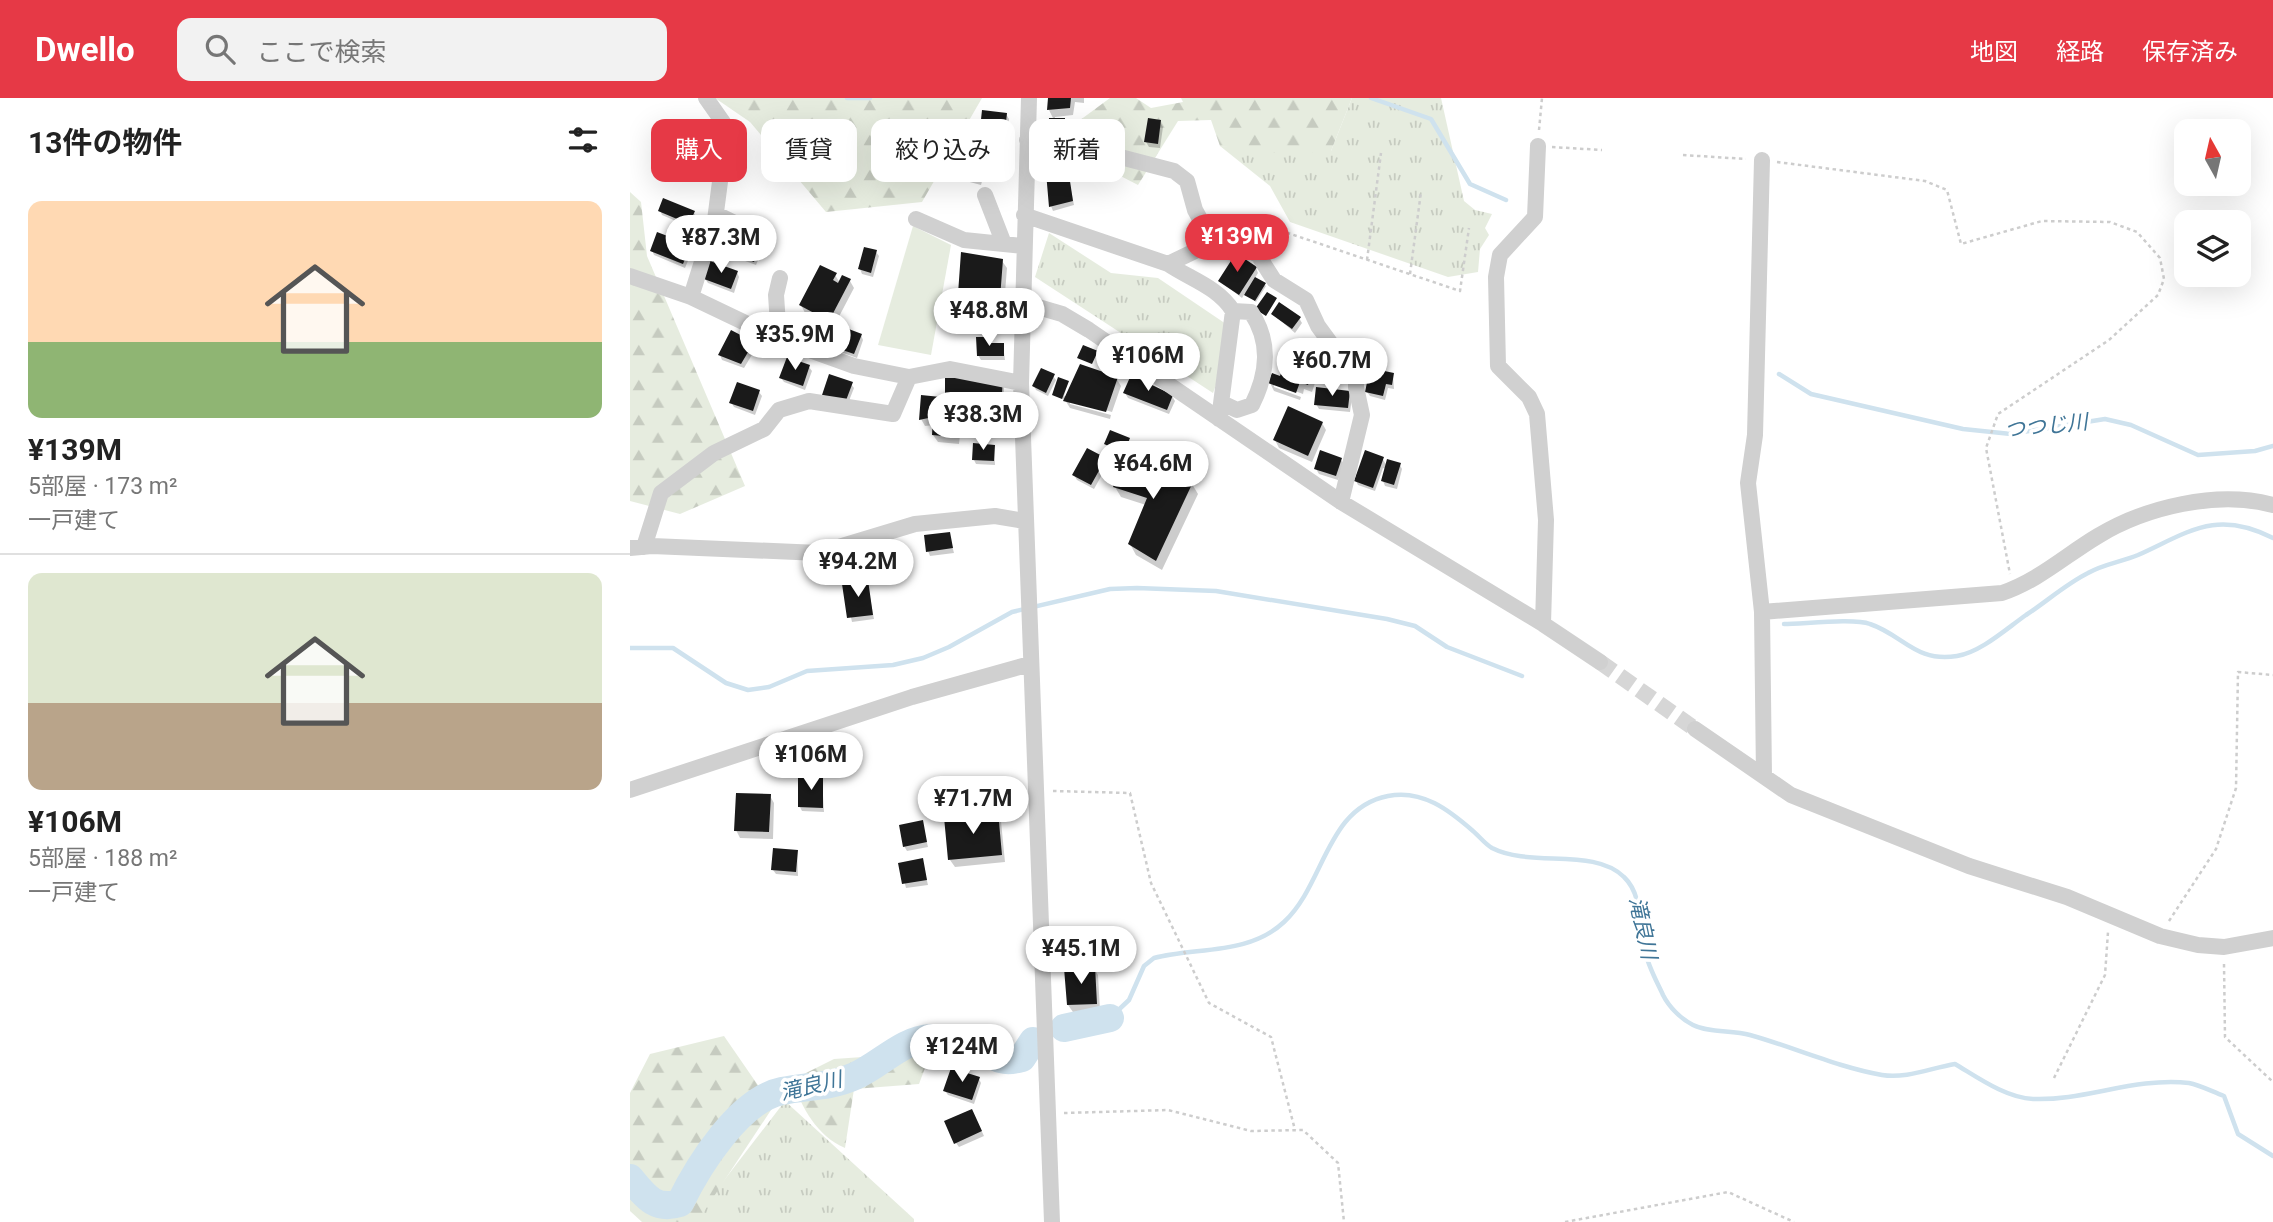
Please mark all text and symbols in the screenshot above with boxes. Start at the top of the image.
search box [177,18,667,81]
text: Dwello [35,30,135,69]
icon: search [201,30,239,68]
text: ここで検索 [257,37,387,67]
text: 地図 [1970,38,2018,66]
text: 経路 [2056,38,2104,66]
text: 保存済み [2142,38,2238,66]
chip: 購入 [651,119,747,182]
chip: 賃貸 [761,119,857,182]
chip: 絞り込み [871,119,1015,182]
chip: 新着 [1029,119,1125,182]
north arrow [2174,119,2250,196]
map controls [2174,119,2251,287]
icon: filters [564,121,602,159]
text: 13件の物件 [28,125,182,160]
button: layers [2174,210,2251,287]
pin: ¥139M [1188,214,1286,274]
pin: ¥87.3M [664,216,778,275]
text: ¥139M [1201,223,1273,250]
text: ¥87.3M [682,224,760,251]
icon: home [252,246,378,372]
pin: ¥48.8M [932,288,1046,348]
text: ¥48.8M [950,297,1028,324]
pin: ¥35.9M [738,313,852,372]
text: ¥35.9M [756,321,834,348]
pin: ¥106M [1099,334,1197,393]
pin: ¥60.7M [1275,338,1389,398]
text: ¥106M [1112,342,1184,369]
text: ¥60.7M [1293,347,1371,374]
pin: ¥38.3M [926,392,1040,452]
text: ¥38.3M [944,401,1022,428]
water label: つつじ川 [2003,409,2091,442]
text: ¥139M [28,432,122,467]
pin: ¥64.6M [1096,442,1210,501]
text: ¥64.6M [1114,450,1192,477]
text: 5部屋 · 173 m² [28,473,177,500]
text: 一戸建て [28,507,120,534]
pin: ¥94.2M [801,540,915,599]
text: ¥94.2M [819,548,897,575]
icon: home [252,618,378,744]
pin: ¥106M [762,732,860,792]
text: ¥106M [775,741,847,768]
pin: ¥71.7M [916,776,1030,836]
text: ¥71.7M [934,785,1012,812]
text: ¥106M [28,804,122,839]
text: 5部屋 · 188 m² [28,845,177,872]
text: 一戸建て [28,879,120,906]
water label: 滝良川 [1625,895,1662,963]
pin: ¥45.1M [1024,926,1138,986]
text: ¥45.1M [1042,935,1120,962]
pin: ¥124M [913,1024,1011,1084]
text: ¥124M [926,1033,998,1060]
water label: 滝良川 [778,1067,846,1105]

